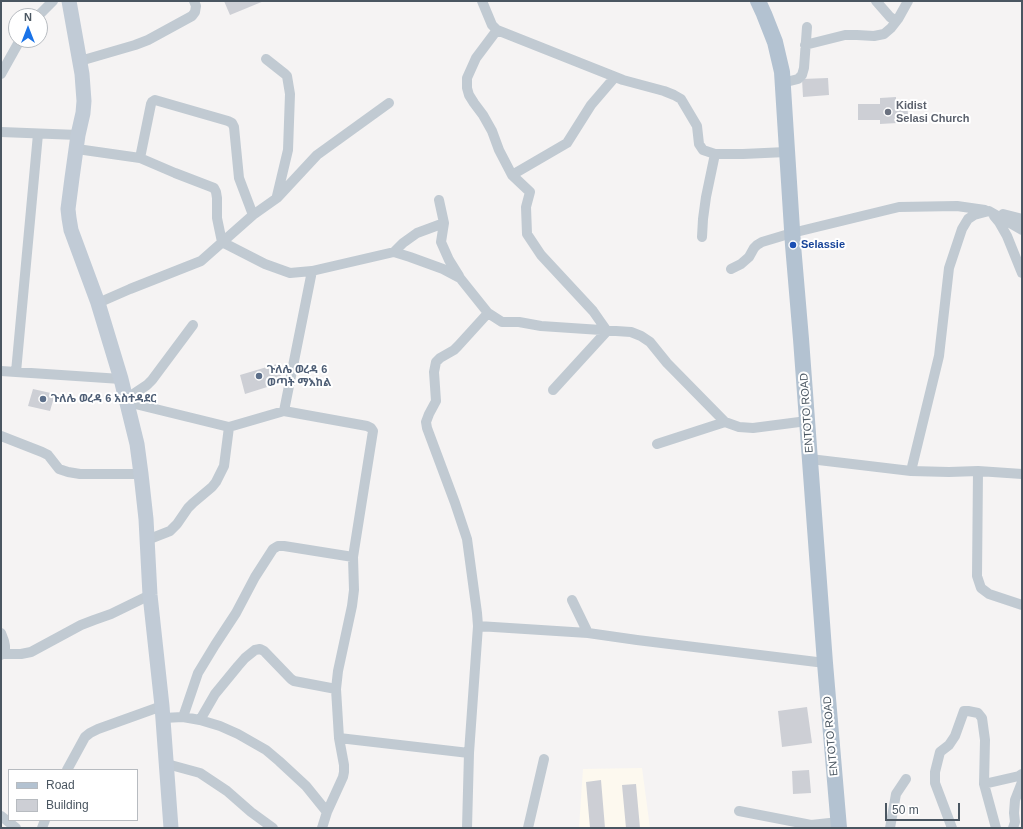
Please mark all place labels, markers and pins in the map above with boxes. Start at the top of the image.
place label: Kidist Selasi Church [896,99,969,125]
marker: Kidist Selasi Church [883,107,893,117]
place label: Selassie [801,238,845,252]
marker: Selassie [788,240,798,250]
place label: ጉለሌ ወረዳ 6 ወጣት ማእከል [267,363,331,389]
marker: ጉለሌ ወረዳ 6 ወጣት ማእከል [254,371,264,381]
place label: ጉለሌ ወረዳ 6 አስተዳደር [51,392,156,406]
marker: ጉለሌ ወረዳ 6 አስተዳደር [38,394,48,404]

